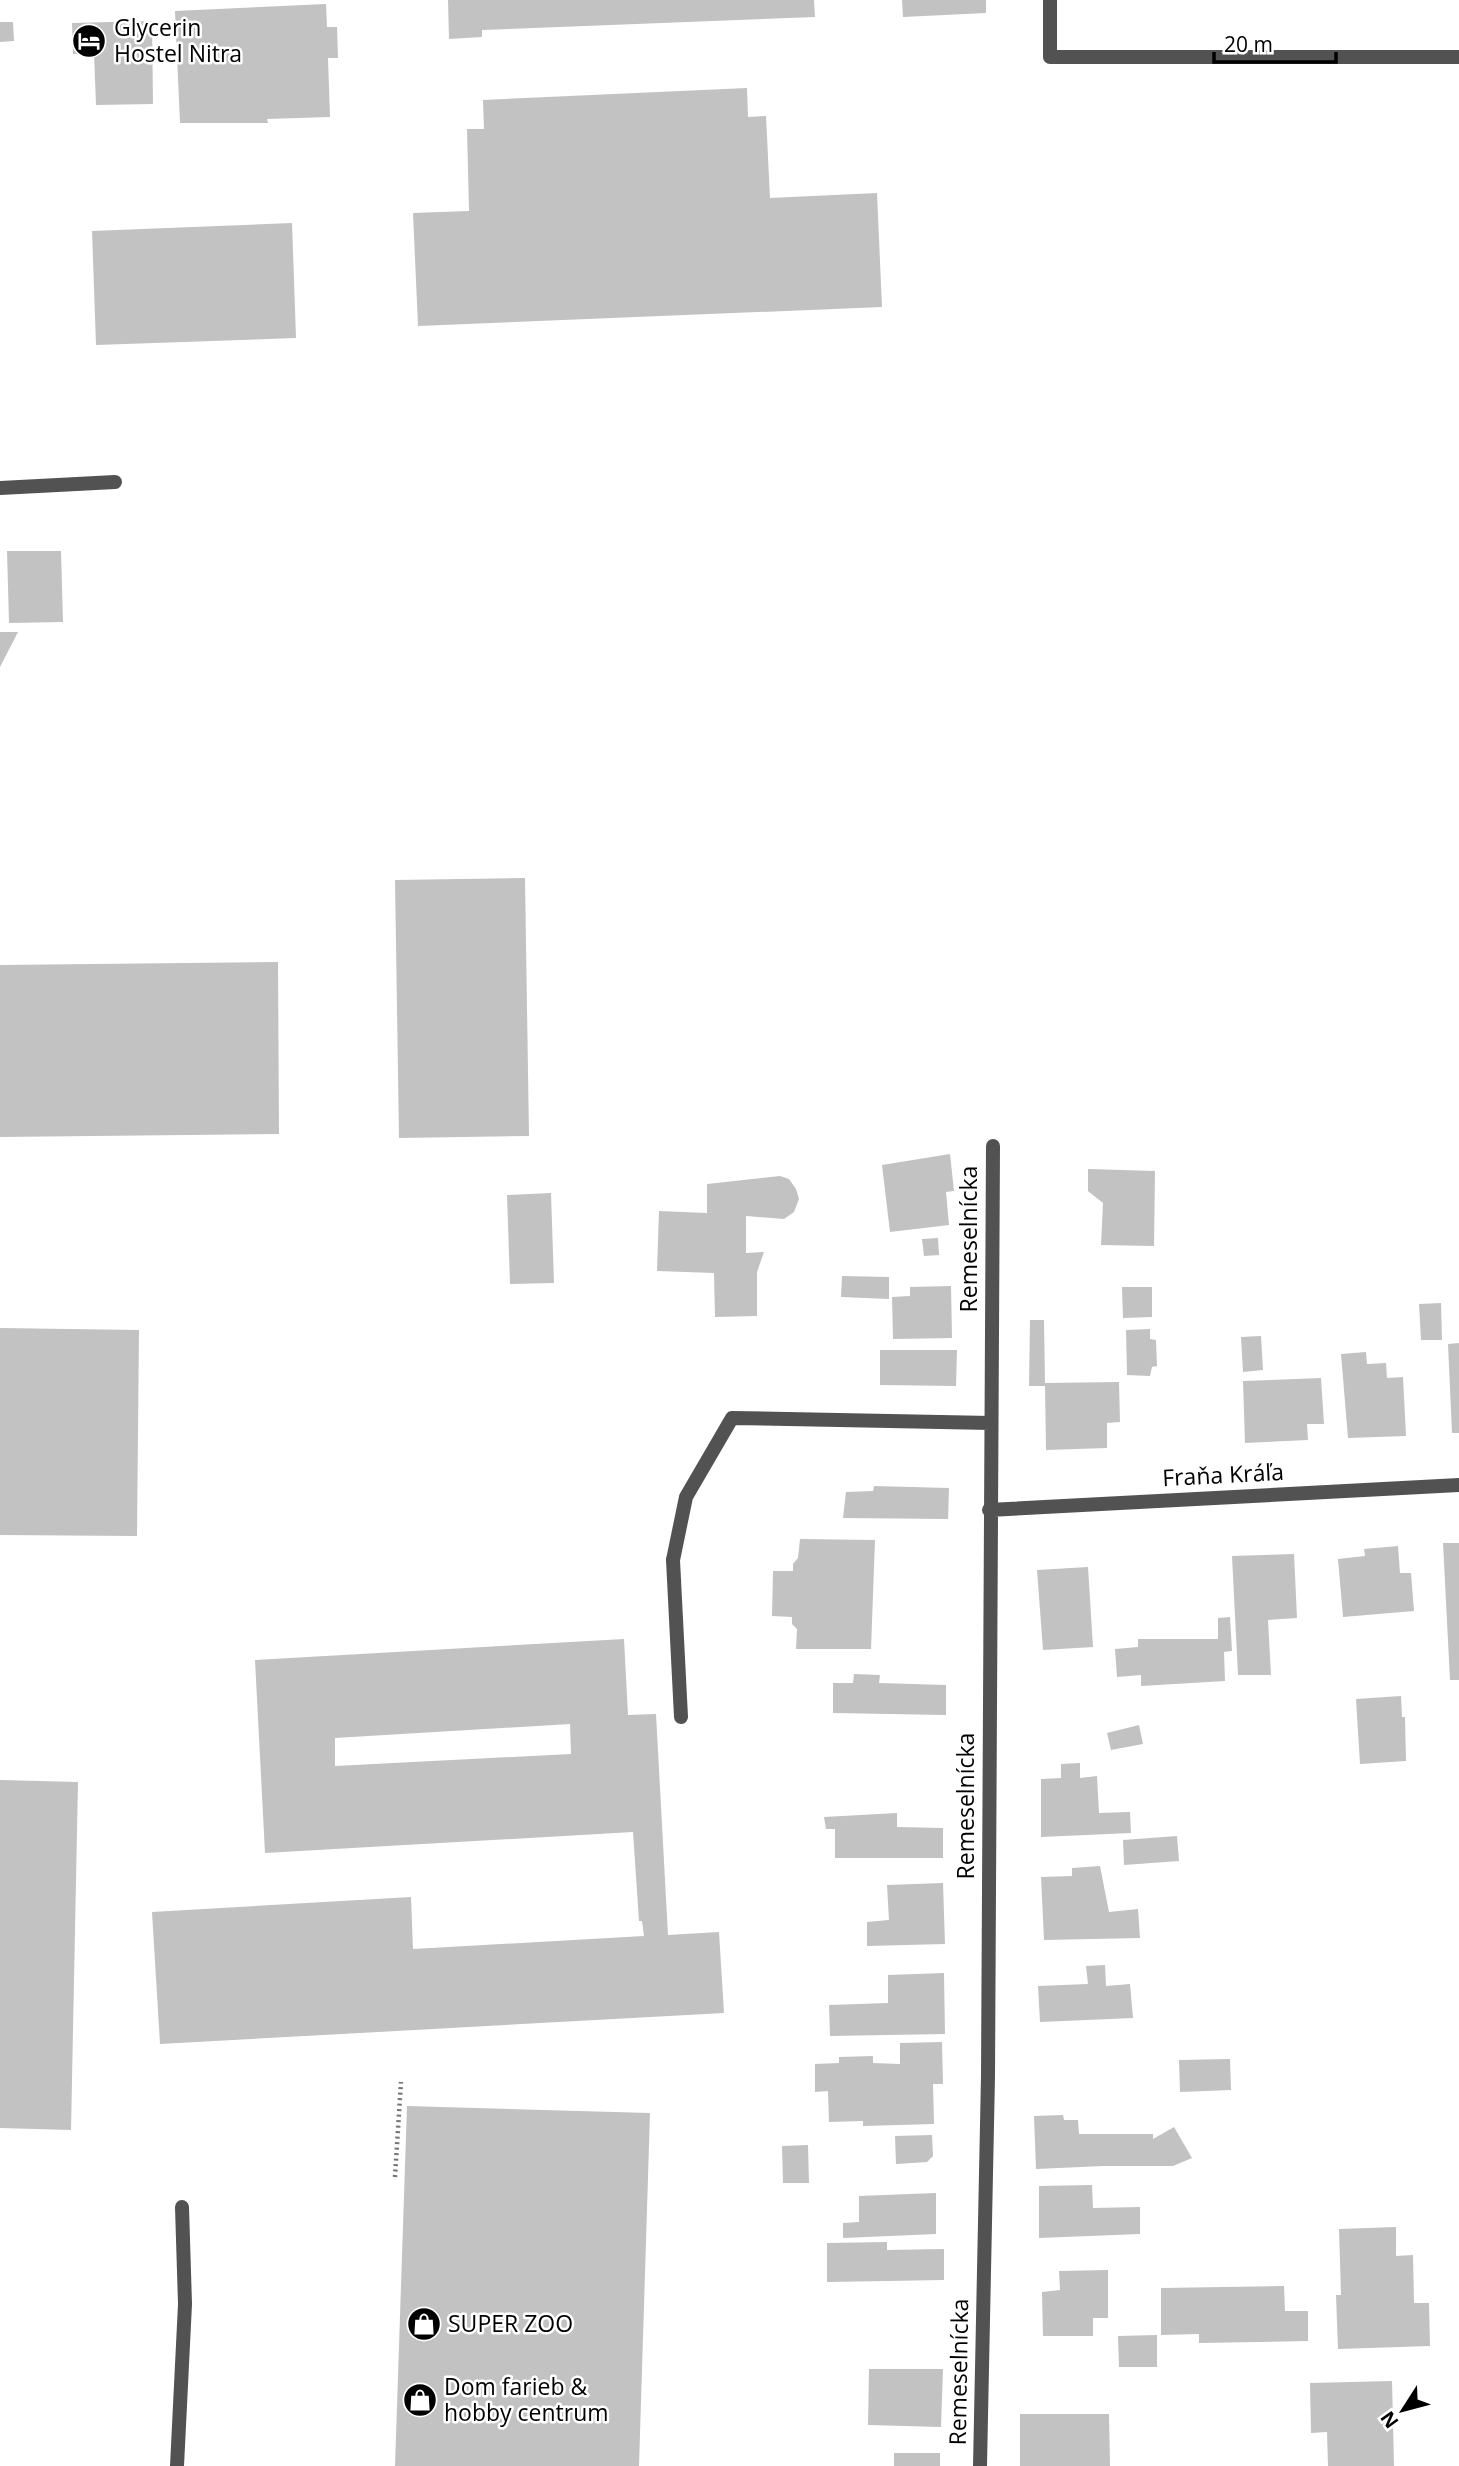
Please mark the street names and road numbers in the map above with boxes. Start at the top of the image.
street label: Remeselnícka [952,1166,984,1312]
street label: Fraňa Kráľa [1161,1455,1285,1493]
street label: Remeselnícka [949,1733,981,1879]
street label: Remeselnícka [941,2298,975,2446]

